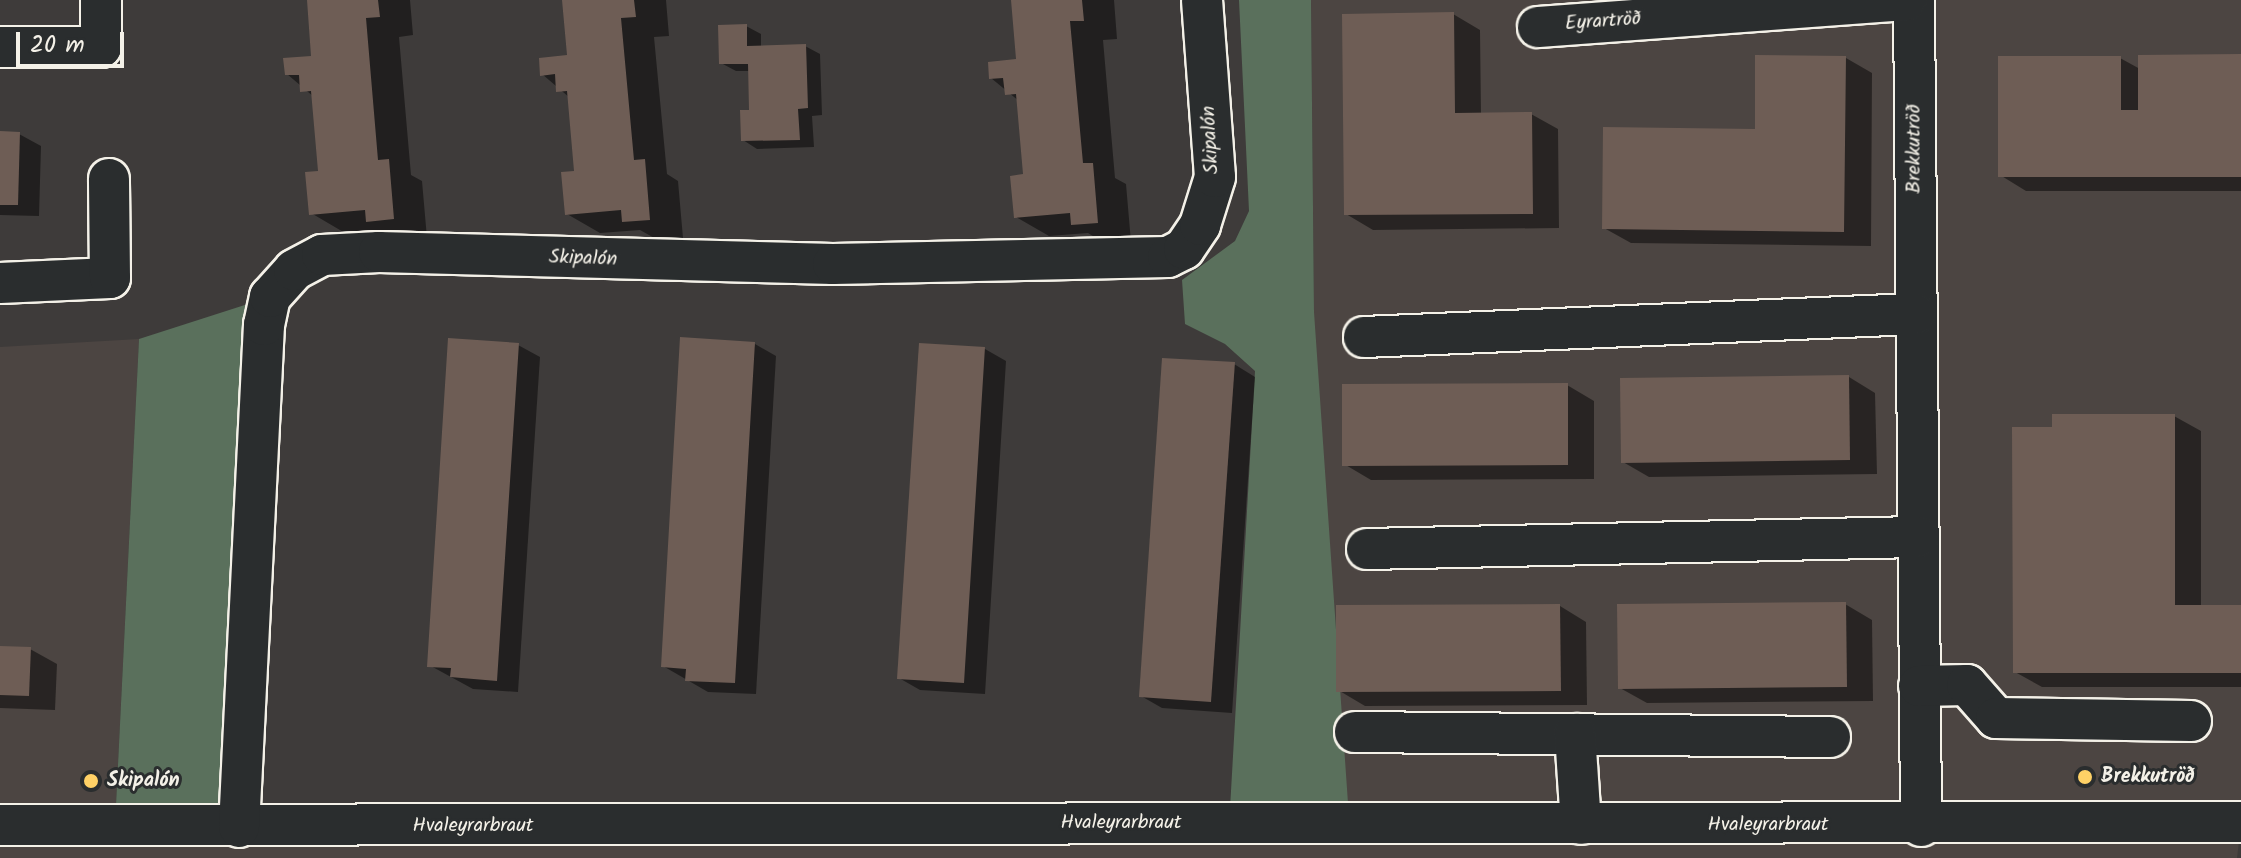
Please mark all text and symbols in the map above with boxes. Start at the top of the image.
street label: Eyrartröð [1564,7,1642,37]
scale bar [20,16,128,66]
text: 20 m [30,26,85,65]
street label: Brekkutröð [1903,104,1927,194]
street label: Skipalón [1197,105,1225,175]
street label: Skipalón [548,246,618,272]
place label: Brekkutröð [2101,765,2194,789]
marker: Brekkutröð [2076,768,2094,786]
place label: Skipalón [107,769,179,793]
marker: Skipalón [82,772,100,790]
street label: Hvaleyrarbraut [1061,811,1181,835]
street label: Hvaleyrarbraut [1708,813,1828,837]
street label: Hvaleyrarbraut [413,814,533,838]

